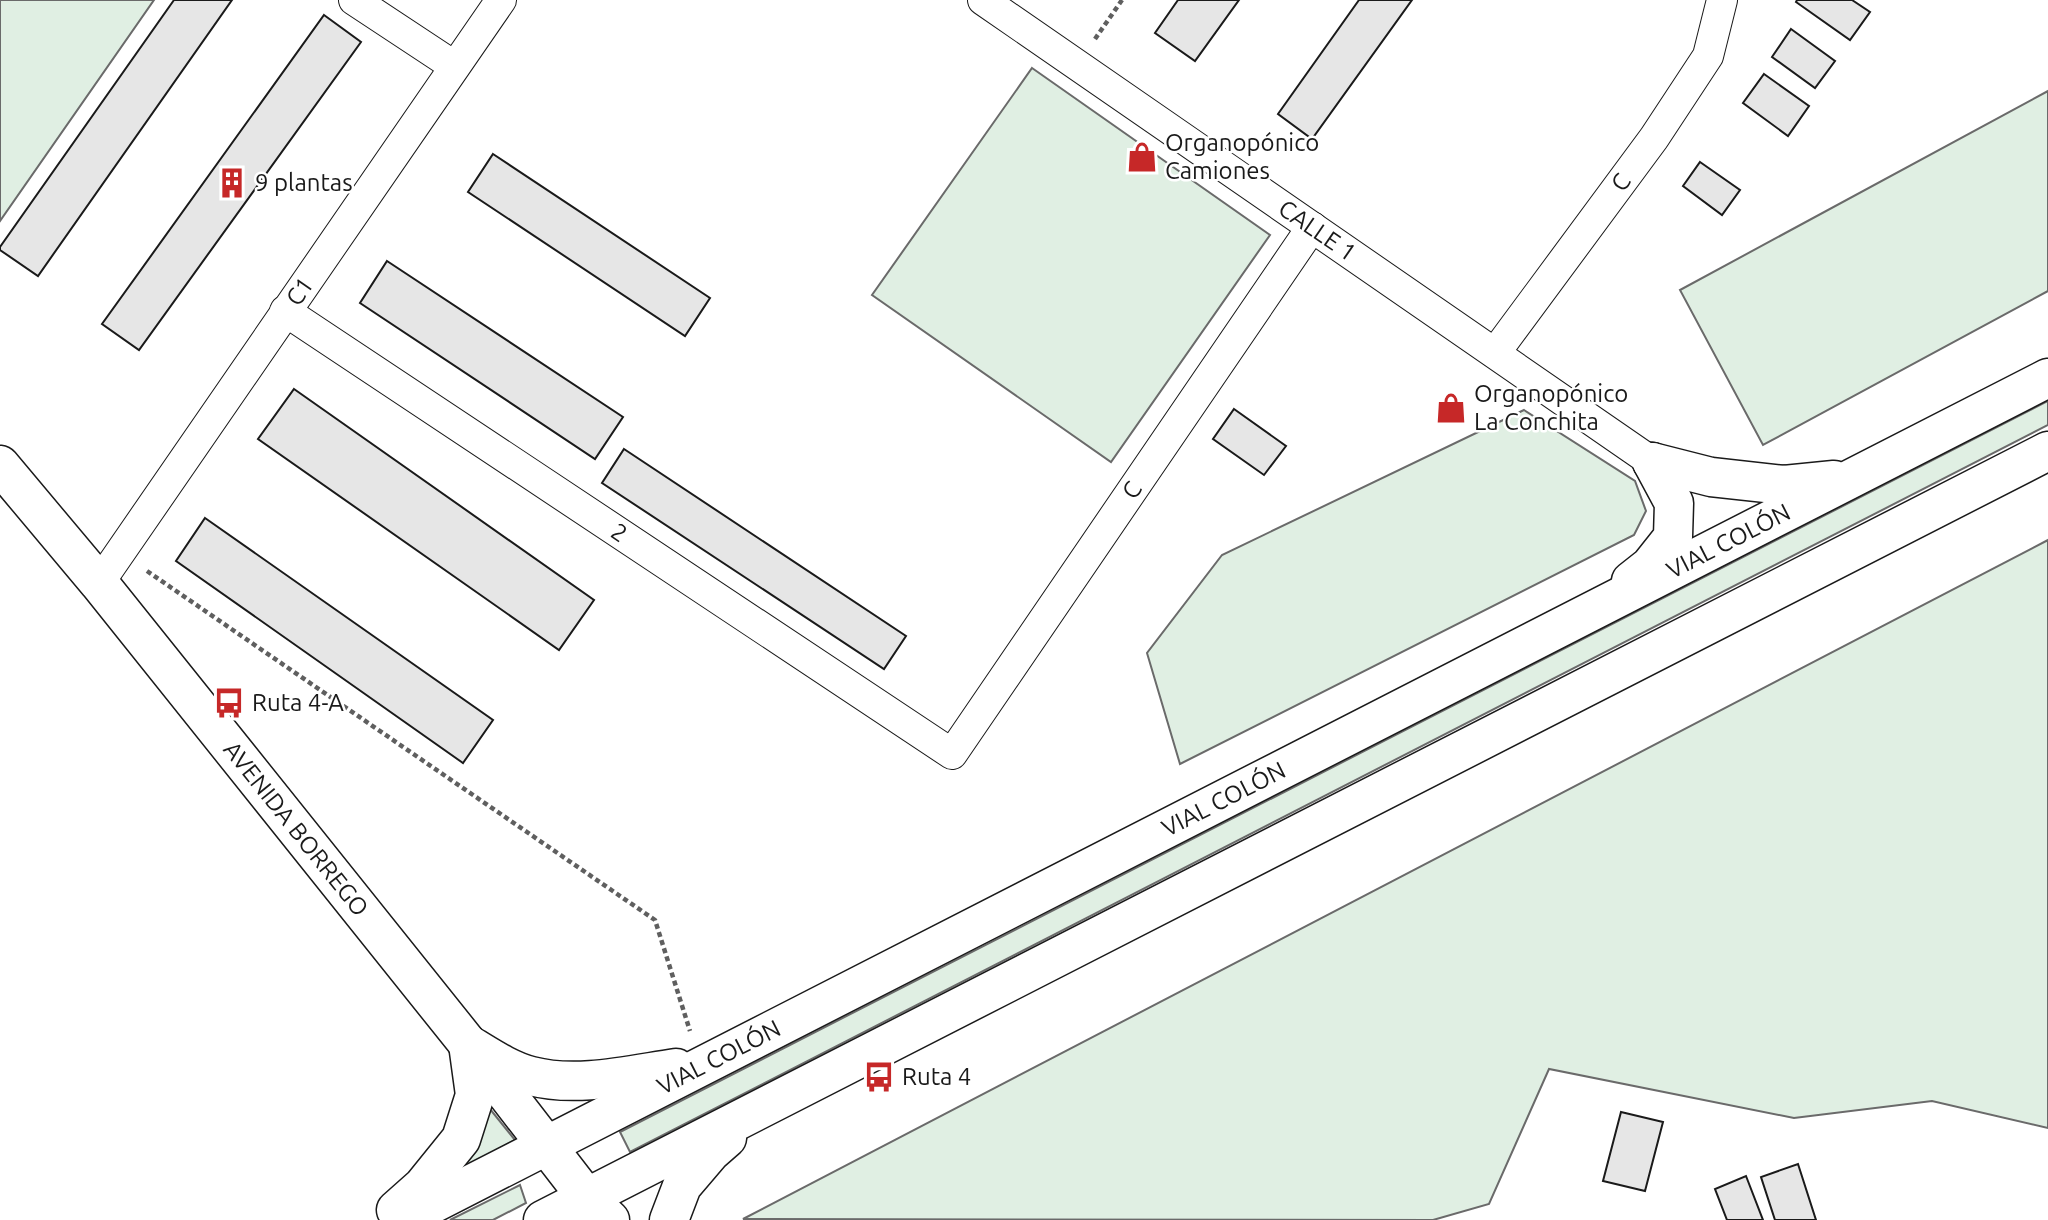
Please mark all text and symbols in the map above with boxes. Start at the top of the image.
place label: Organopónico Camiones [1165,129,1319,184]
shop icon: Organopónico Camiones [1125,140,1159,174]
building icon: 9 plantas [215,166,249,200]
street label: C [1605,168,1636,196]
place label: 9 plantas [255,169,353,196]
street label: CALLE 1 [1274,194,1361,266]
street label: C1 [280,272,319,311]
place label: Organopónico La Conchita [1474,380,1628,435]
shop icon: Organopónico La Conchita [1434,391,1468,425]
street label: C [1116,476,1147,504]
street label: VIAL COLÓN [1662,498,1795,584]
street label: 2 [606,517,632,547]
bus stop icon: Ruta 4-A [212,686,246,720]
place label: Ruta 4-A [252,689,344,716]
street label: AVENIDA BORREGO [218,736,374,921]
street label: VIAL COLÓN [1157,756,1290,842]
street label: VIAL COLÓN [652,1014,785,1100]
bus stop icon: Ruta 4 [862,1060,896,1094]
place label: Ruta 4 [902,1063,971,1090]

